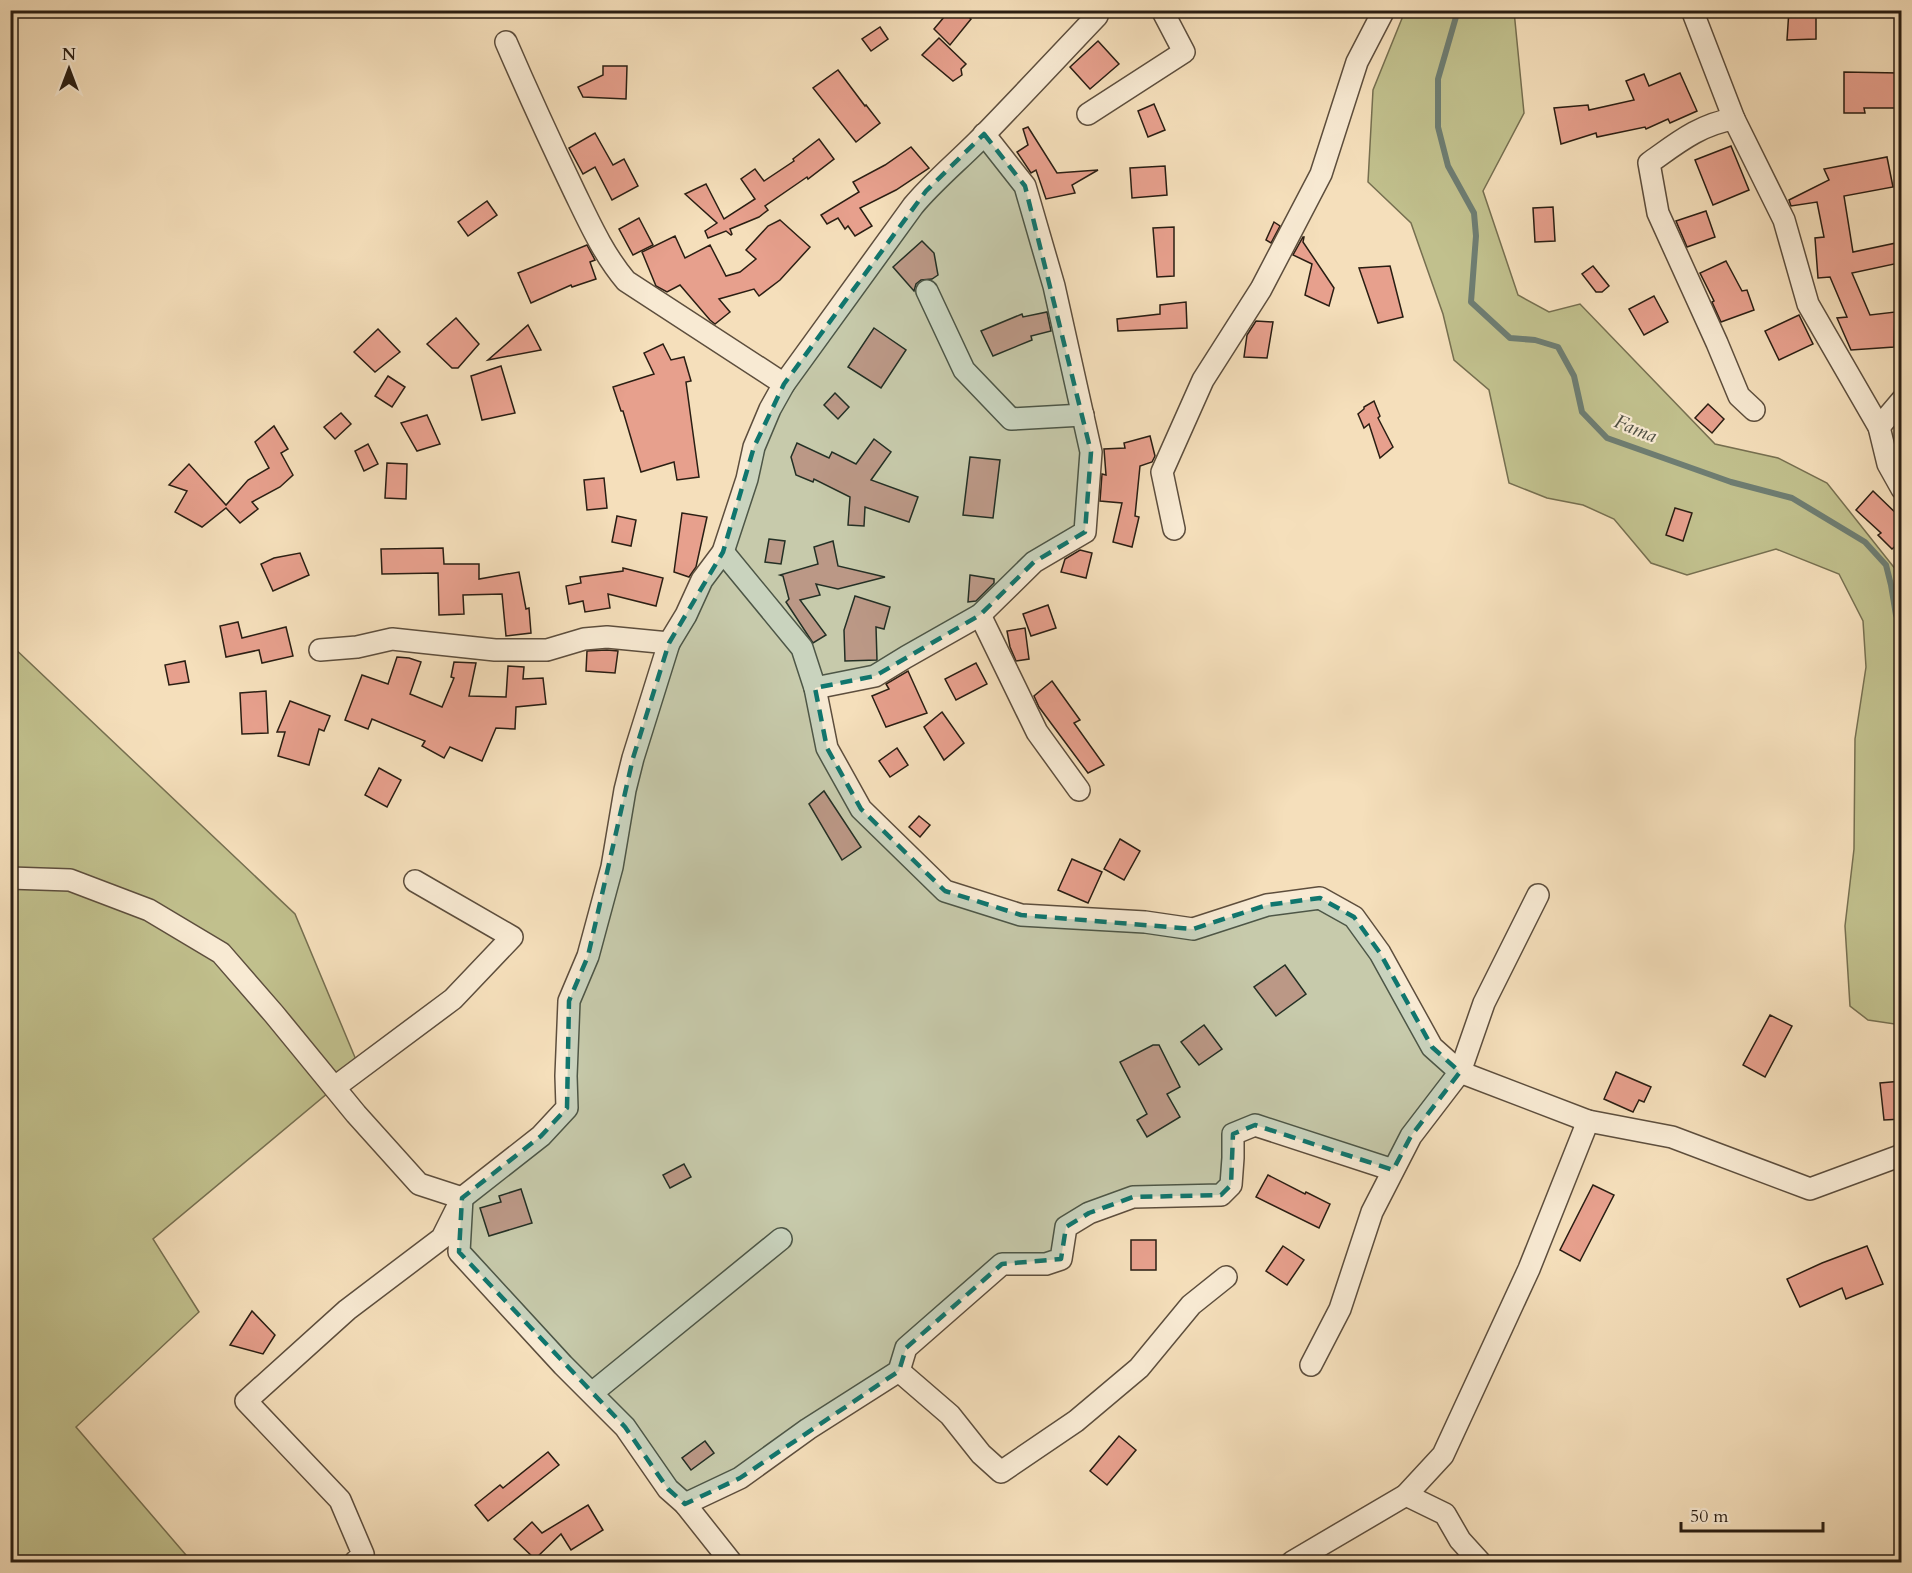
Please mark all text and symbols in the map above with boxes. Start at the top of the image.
north arrow [39,39,99,99]
text: N [62,44,76,66]
water label: Fama [1610,408,1661,449]
scale bar [1681,1495,1824,1533]
text: 50 m [1690,1504,1729,1529]

